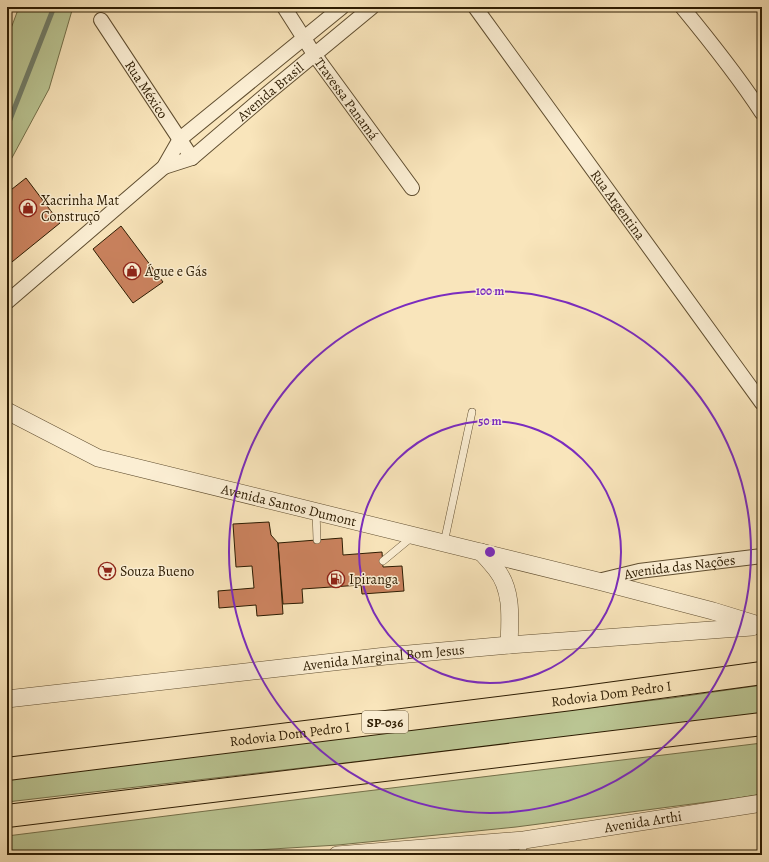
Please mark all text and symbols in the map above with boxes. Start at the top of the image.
street label: Travessa Panamá [310,53,383,144]
street label: Rua México [121,57,173,122]
street label: Avenida Brasil [232,58,308,126]
street label: Rua Argentina [586,166,650,244]
place label: Xacrinha Mat Construçõ [41,191,119,226]
shop icon: Xacrinha Mat Construçõ [18,198,38,218]
shop icon: Águe e Gás [122,261,142,281]
place label: Águe e Gás [144,262,207,281]
text: 100 m [476,283,504,299]
text: 50 m [478,413,502,429]
street label: Avenida Santos Dumont [218,479,359,531]
centre of rings [483,545,497,559]
street label: Avenida das Nações [621,550,736,584]
supermarket icon: Souza Bueno [97,561,117,581]
place label: Souza Bueno [120,562,194,581]
fuel station icon: Ipiranga [326,569,346,589]
place label: Ipiranga [349,570,399,589]
street label: Avenida Marginal Bom Jesus [301,640,465,675]
street label: Rodovia Dom Pedro I [550,676,673,711]
road number: SP-036 [362,711,408,733]
street label: Rodovia Dom Pedro I [229,717,351,751]
street label: Avenida Arthi [602,806,683,837]

